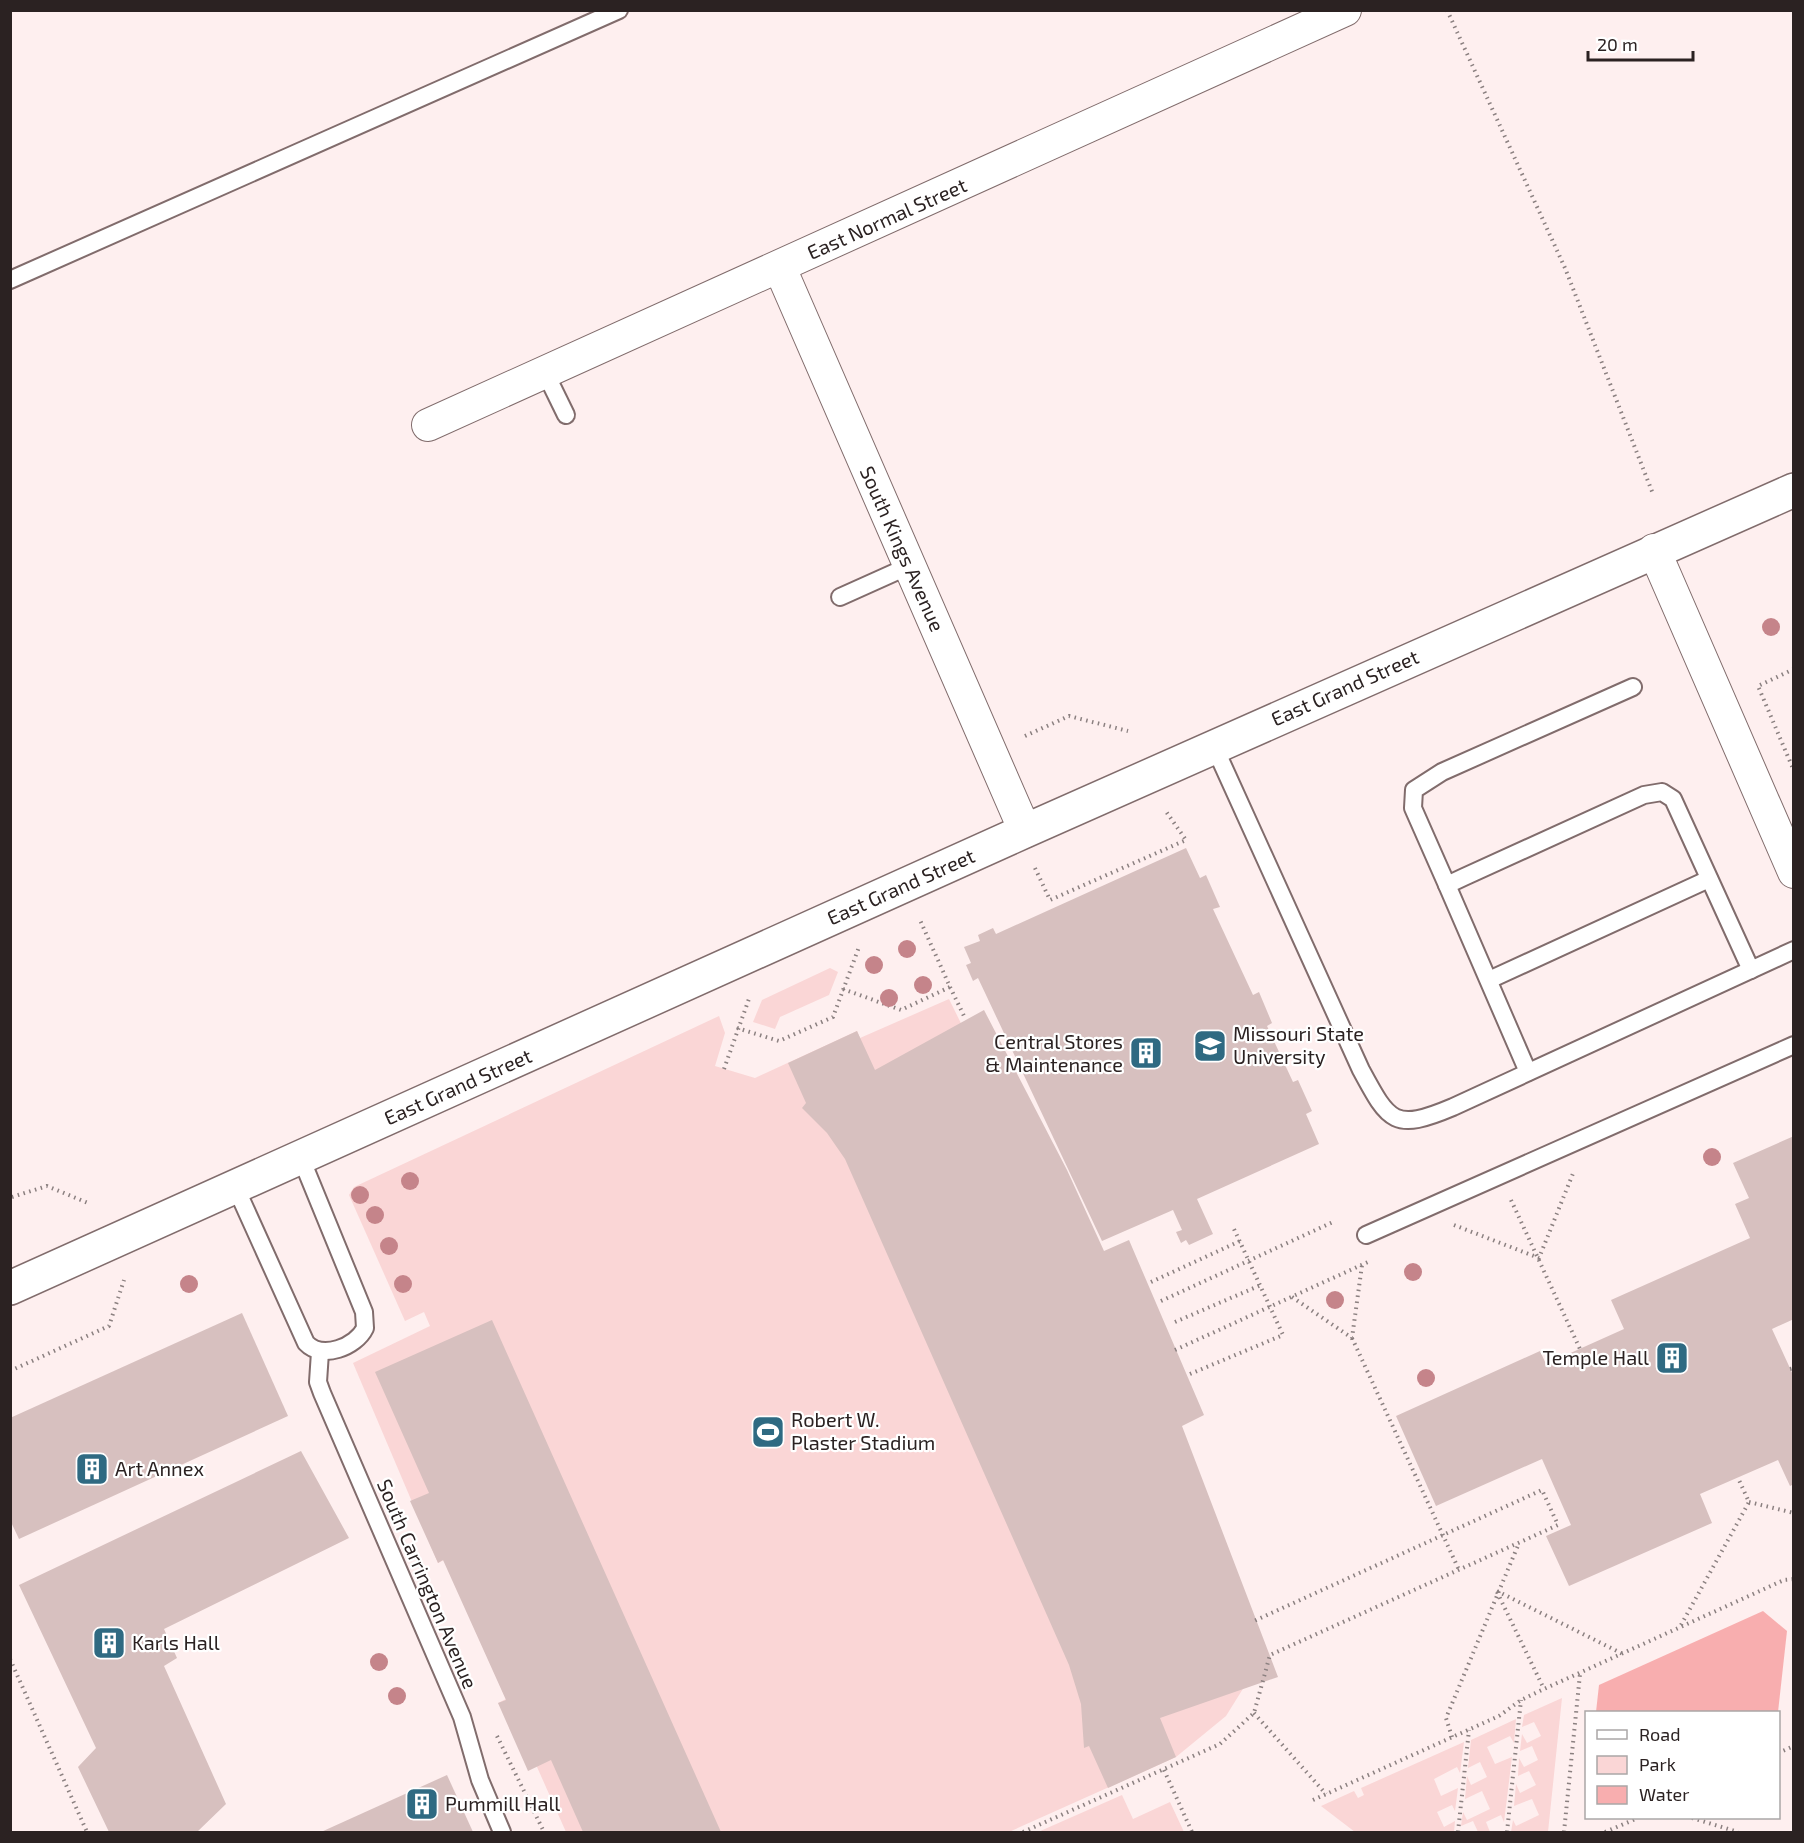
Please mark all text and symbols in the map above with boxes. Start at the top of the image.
scale bar [1588,24,1693,62]
text: 20 m [1597,33,1638,55]
street label: East Normal Street [803,172,970,264]
street label: South Kings Avenue [856,462,950,635]
street label: East Grand Street [1267,644,1422,730]
street label: East Grand Street [823,843,978,929]
place label: Missouri State University [1233,1021,1364,1068]
school or university icon: Missouri State University [1192,1028,1228,1064]
place label: Central Stores & Maintenance [985,1029,1123,1076]
building icon: Central Stores & Maintenance [1128,1035,1164,1071]
street label: East Grand Street [380,1043,535,1129]
building icon: Temple Hall [1654,1340,1690,1376]
place label: Temple Hall [1542,1345,1649,1369]
place label: Robert W. Plaster Stadium [791,1407,935,1454]
sports icon: Robert W. Plaster Stadium [750,1414,786,1450]
building icon: Art Annex [74,1451,110,1487]
place label: Art Annex [115,1456,204,1480]
street label: South Carrington Avenue [373,1475,483,1692]
building icon: Karls Hall [91,1625,127,1661]
place label: Karls Hall [132,1630,220,1654]
legend [1585,1711,1780,1819]
text: Road [1639,1723,1680,1745]
text: Park [1639,1753,1676,1775]
text: Water [1639,1783,1689,1805]
building icon: Pummill Hall [404,1786,440,1822]
place label: Pummill Hall [445,1791,560,1815]

